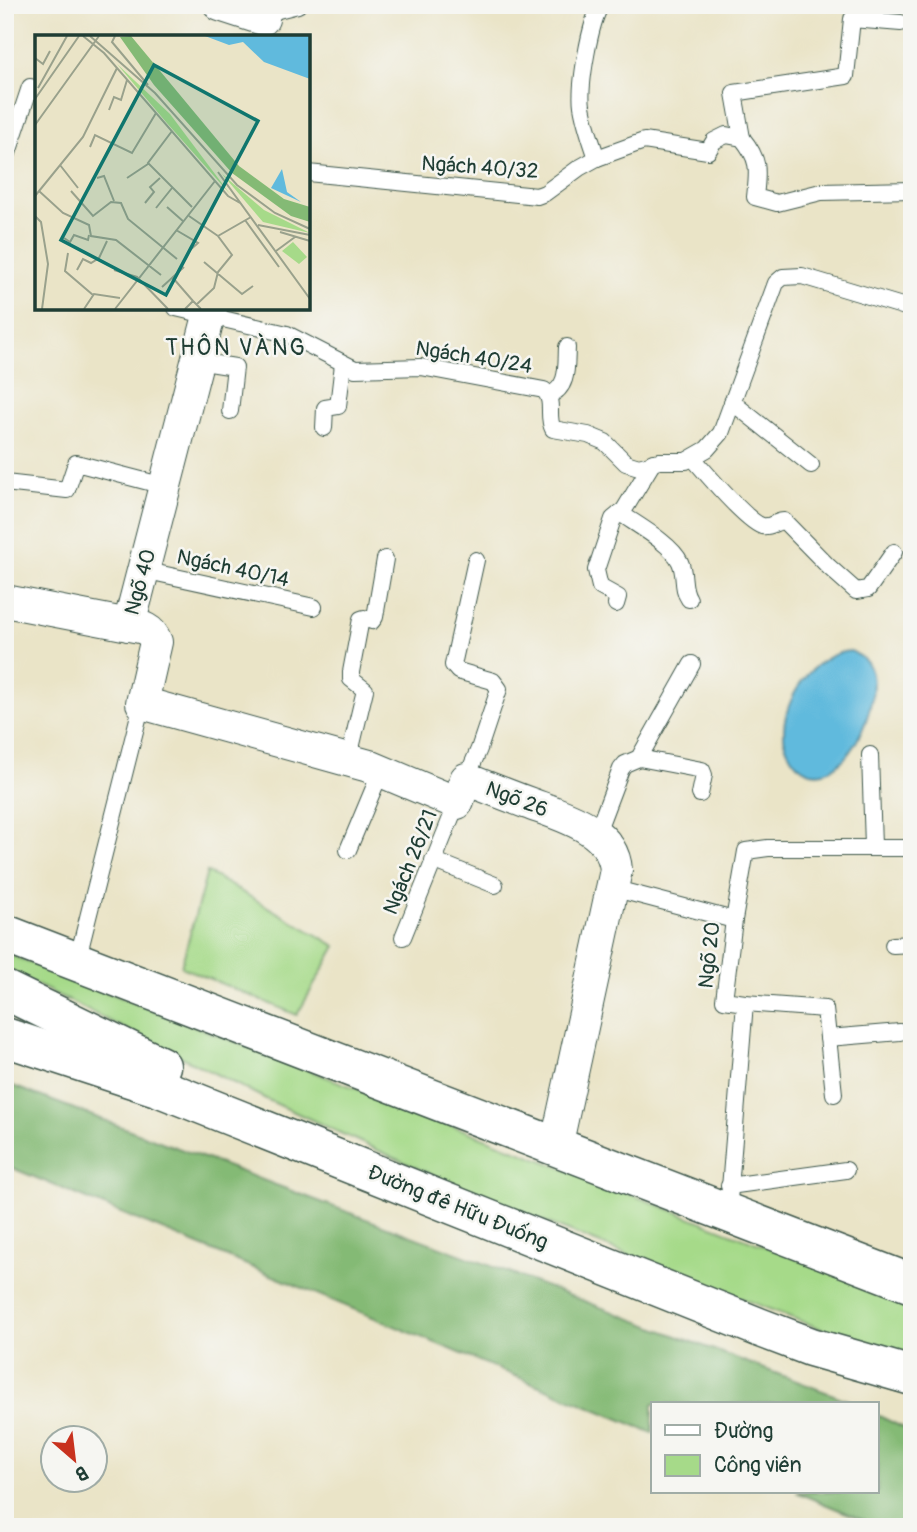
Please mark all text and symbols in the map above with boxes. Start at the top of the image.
inset map [35,35,310,310]
street label: Ngách 40/32 [421,150,539,185]
district label: THÔN VÀNG [165,333,307,362]
street label: Ngách 40/24 [414,335,534,380]
street label: Ngách 40/14 [174,543,292,594]
street label: Ngõ 40 [119,546,162,618]
street label: Ngõ 26 [482,775,552,824]
street label: Ngách 26/21 [377,806,444,919]
street label: Ngõ 20 [693,920,726,990]
street label: Đường đê Hữu Đuống [364,1159,552,1256]
legend [651,1402,878,1494]
text: Đường [714,1418,773,1445]
north arrow [38,1424,108,1494]
text: Công viên [714,1452,802,1479]
text: B [71,1460,92,1486]

